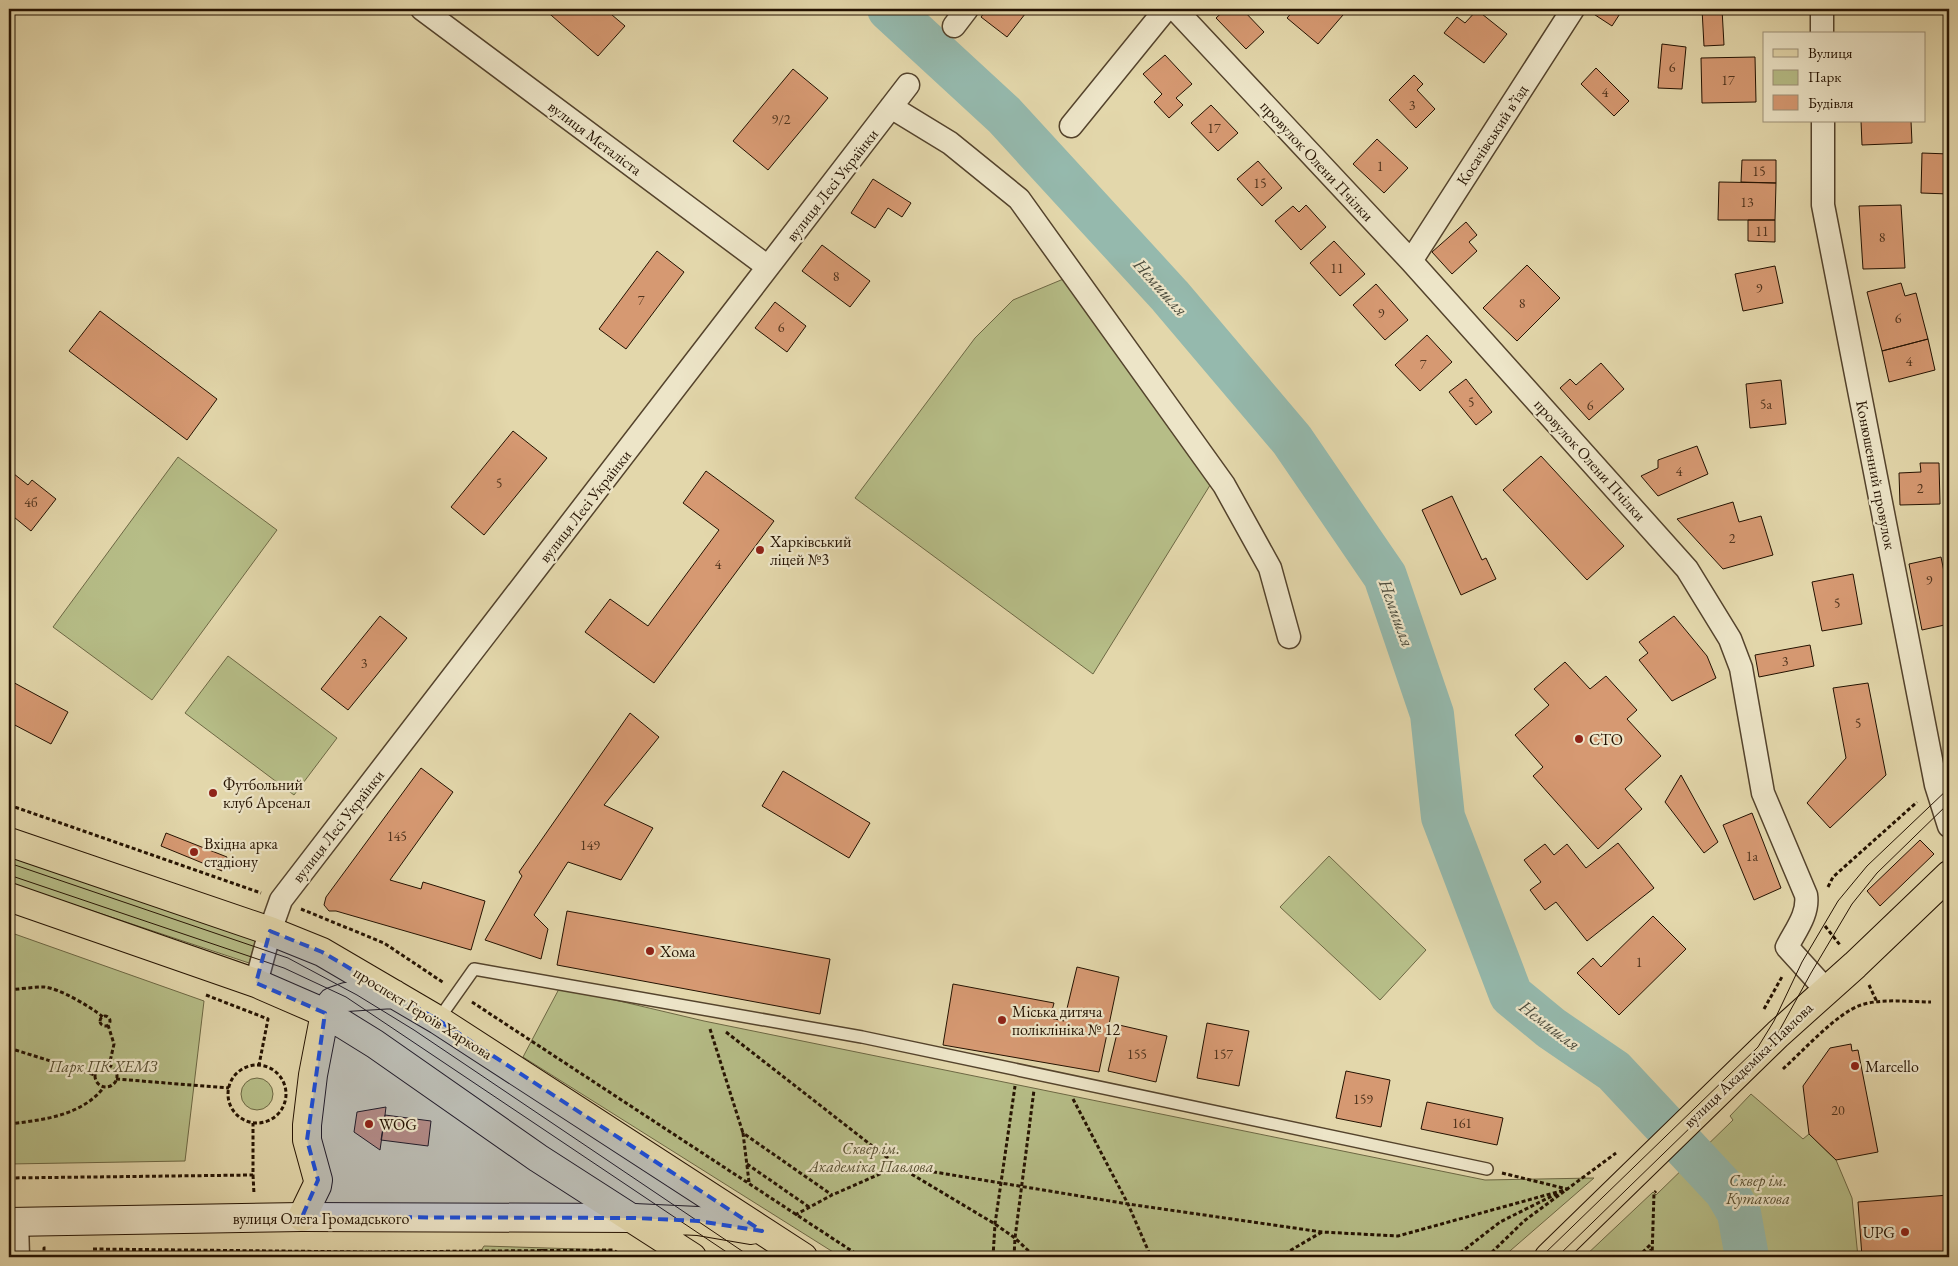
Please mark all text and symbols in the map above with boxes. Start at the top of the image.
legend [1763,32,1926,122]
text: Вулиця [1808,43,1853,62]
house number: 6 [1669,58,1676,76]
text: Парк [1808,67,1841,86]
house number: 17 [1721,71,1735,89]
street label: Косачівський в’їзд [1452,80,1533,190]
house number: 4 [1602,83,1609,101]
text: Будівля [1808,93,1854,112]
street label: вулиця Металіста [544,96,647,181]
street label: провулок Олени Пчілки [1256,96,1379,226]
house number: 3 [1409,96,1416,114]
house number: 9/2 [771,110,791,128]
house number: 17 [1207,119,1221,137]
street label: вулиця Лесі Українки [781,124,883,246]
house number: 1 [1377,157,1383,175]
house number: 15 [1752,162,1766,180]
house number: 15 [1253,174,1267,192]
house number: 13 [1740,193,1754,211]
house number: 11 [1755,222,1769,240]
house number: 8 [1879,228,1886,246]
water label: Немишля [1128,252,1193,321]
house number: 11 [1330,259,1344,277]
house number: 8 [833,267,840,285]
house number: 9 [1756,279,1763,297]
house number: 7 [638,291,645,309]
house number: 8 [1519,294,1526,312]
house number: 9 [1378,304,1385,322]
house number: 6 [1895,309,1902,327]
house number: 6 [778,318,785,336]
house number: 4 [1906,352,1913,370]
house number: 7 [1420,355,1427,373]
house number: 5 [1468,393,1474,411]
street label: провулок Олени Пчілки [1529,394,1651,526]
house number: 5а [1760,395,1773,413]
house number: 6 [1587,396,1594,414]
street label: Конюшенний провулок [1851,398,1901,552]
street label: вулиця Лесі Українки [534,445,636,567]
house number: 4 [1676,462,1683,480]
house number: 5 [496,474,502,492]
house number: 2 [1917,479,1924,497]
house number: 4б [24,493,38,511]
house number: 2 [1729,529,1736,547]
place label: Харківський ліцей №3 [769,531,852,570]
marker: Харківський ліцей №3 [754,544,766,556]
house number: 4 [715,555,722,573]
house number: 9 [1926,571,1933,589]
water label: Немишля [1374,575,1420,650]
house number: 5 [1834,594,1840,612]
house number: 3 [1782,652,1789,670]
house number: 3 [361,654,368,672]
house number: 5 [1855,714,1861,732]
place label: СТО [1589,729,1623,750]
marker: СТО [1573,733,1585,745]
street label: вулиця Лесі Українки [287,765,389,887]
place label: Футбольний клуб Арсенал [223,774,311,813]
marker: Футбольний клуб Арсенал [207,787,219,799]
house number: 145 [387,827,407,845]
place label: Вхідна арка стадіону [204,833,278,872]
house number: 149 [580,836,600,854]
marker: Вхідна арка стадіону [188,846,200,858]
house number: 1а [1746,847,1759,865]
place label: Хома [659,941,696,962]
marker: Хома [644,945,656,957]
house number: 1 [1636,953,1642,971]
street label: проспект Героїв Харкова [350,962,497,1065]
water label: Немишля [1514,994,1585,1055]
street label: вулиця Академіка Павлова [1679,997,1818,1132]
place label: Міська дитяча поліклініка № 12 [1012,1001,1120,1040]
marker: Міська дитяча поліклініка № 12 [996,1014,1008,1026]
house number: 155 [1127,1045,1147,1063]
house number: 157 [1213,1045,1233,1063]
park label: Парк ПК ХЕМЗ [48,1056,158,1077]
place label: Marcello [1865,1056,1919,1077]
marker: Marcello [1849,1060,1861,1072]
house number: 159 [1353,1090,1373,1108]
house number: 20 [1831,1101,1845,1119]
place label: WOG [379,1114,417,1135]
house number: 161 [1452,1114,1472,1132]
marker: WOG [363,1118,375,1130]
park label: Сквер ім. Академіка Павлова [807,1138,934,1177]
park label: Сквер ім. Кутакова [1725,1170,1790,1209]
street label: вулиця Олега Громадського [233,1208,409,1229]
place label: UPG [1863,1222,1895,1243]
marker: UPG [1899,1226,1911,1238]

